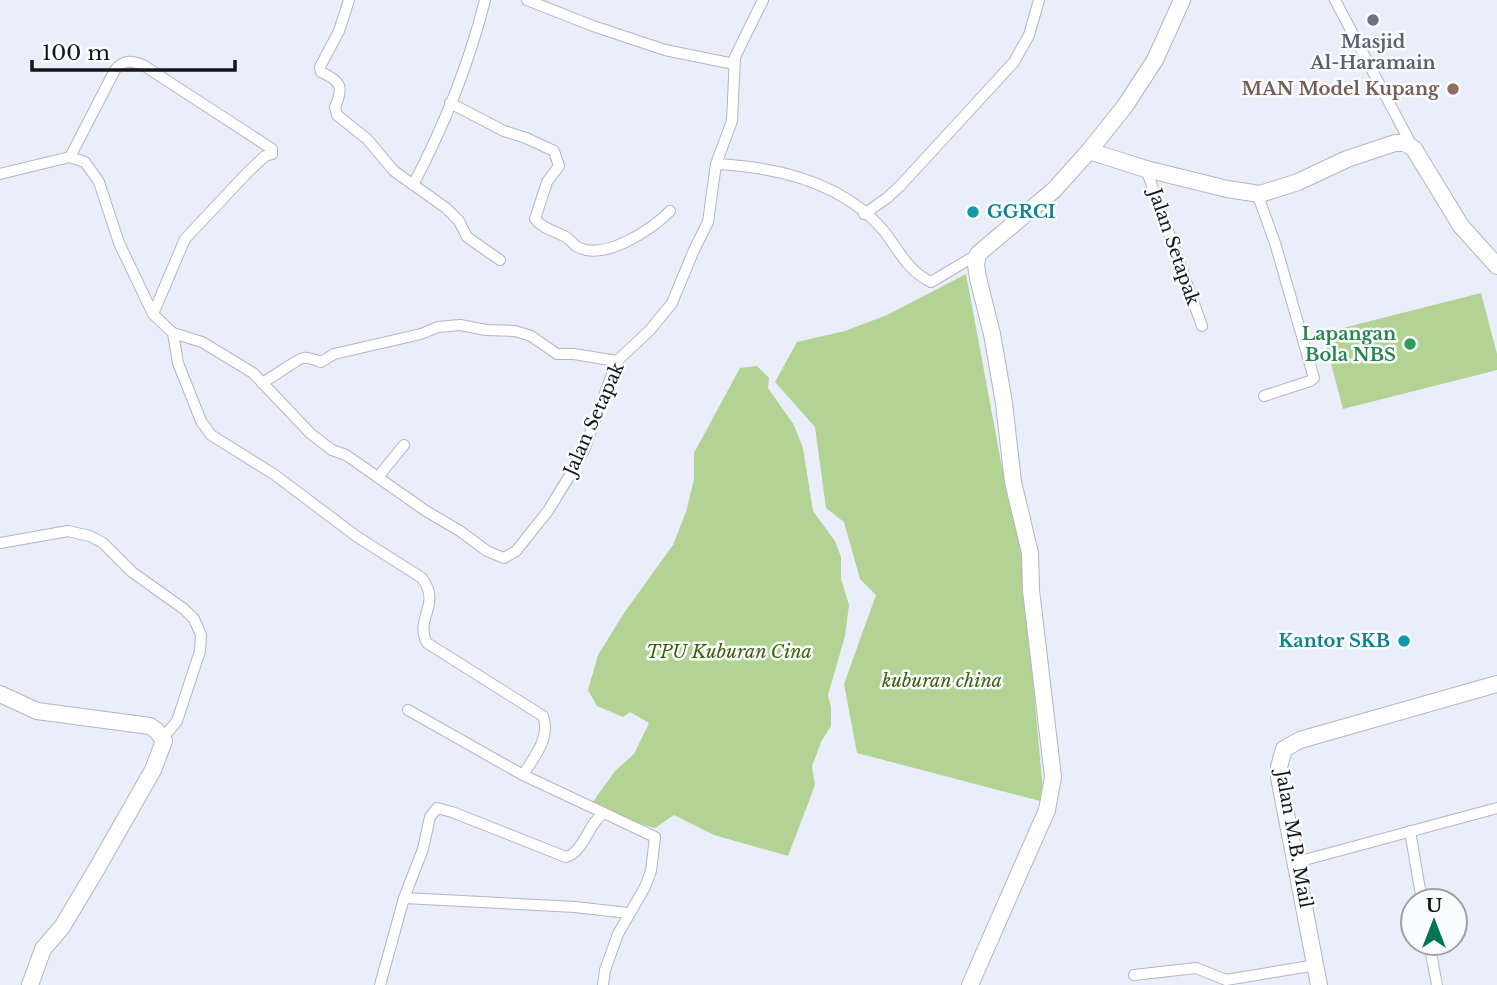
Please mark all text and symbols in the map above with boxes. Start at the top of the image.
marker: Masjid Al-Haramain [1365,12,1381,28]
scale bar [32,28,234,72]
place label: Masjid Al-Haramain [1309,31,1436,74]
text: 100 m [42,40,110,66]
place label: MAN Model Kupang [1242,78,1440,100]
marker: MAN Model Kupang [1445,81,1461,97]
street label: Jalan Setapak [1143,184,1204,308]
place label: GGRCI [987,201,1056,223]
marker: GGRCI [965,204,981,220]
place label: Lapangan Bola NBS [1302,323,1396,366]
marker: Lapangan Bola NBS [1402,336,1418,352]
street label: Jalan Setapak [558,359,629,481]
place label: Kantor SKB [1279,630,1390,652]
marker: Kantor SKB [1396,633,1412,649]
park label: TPU Kuburan Cina [646,641,812,663]
park label: kuburan china [881,670,1002,692]
street label: Jalan M.B. Mail [1271,766,1317,910]
north arrow [1399,887,1469,957]
text: U [1426,894,1443,917]

